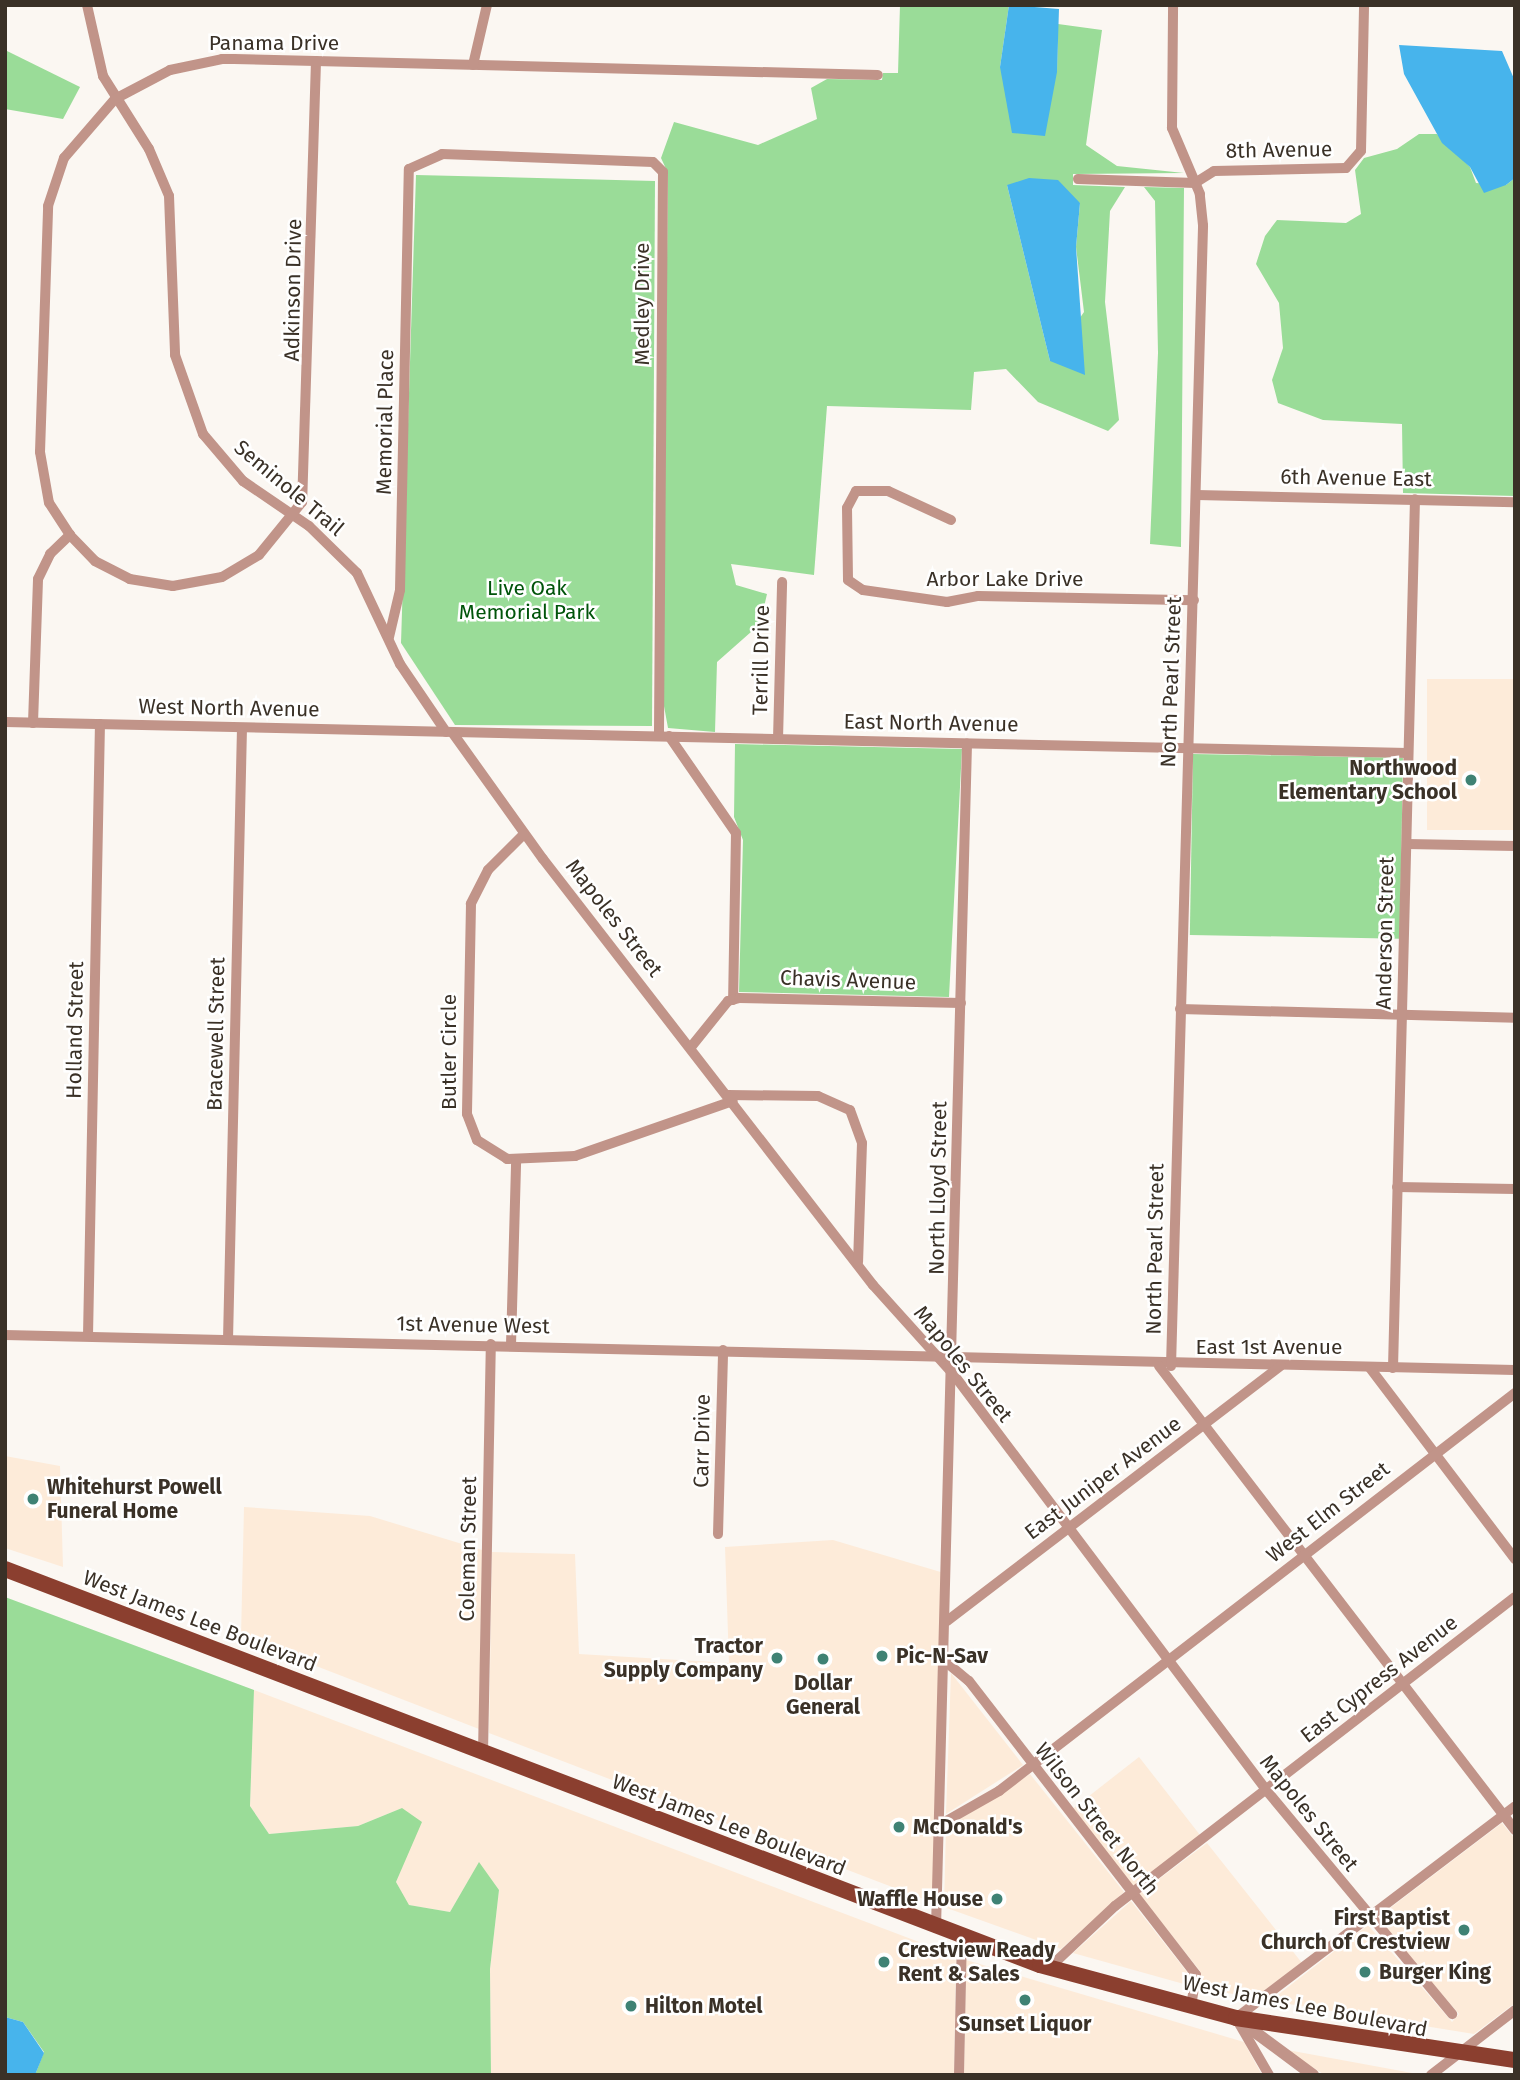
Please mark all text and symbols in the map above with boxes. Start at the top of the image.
street label: Panama Drive [209,30,339,56]
street label: 8th Avenue [1225,136,1333,164]
street label: Adkinson Drive [279,218,307,362]
street label: Medley Drive [629,243,655,365]
street label: Memorial Place [371,349,399,495]
street label: Seminole Trail [229,435,349,541]
street label: 6th Avenue East [1280,464,1432,492]
street label: Arbor Lake Drive [926,566,1084,592]
park label: Live Oak Memorial Park [459,575,595,625]
street label: North Pearl Street [1155,596,1187,768]
street label: Terrill Drive [747,605,775,715]
street label: West North Avenue [138,694,320,722]
street label: East North Avenue [843,709,1019,737]
place label: Northwood Elementary School [1278,755,1457,805]
marker: Northwood Elementary School [1463,772,1479,788]
street label: Mapoles Street [560,854,668,982]
street label: Anderson Street [1371,856,1399,1010]
street label: Bracewell Street [202,957,230,1111]
street label: Holland Street [61,961,89,1099]
street label: Chavis Avenue [779,965,917,995]
street label: Butler Circle [436,994,462,1110]
street label: North Lloyd Street [924,1101,952,1275]
street label: North Pearl Street [1141,1163,1169,1335]
street label: Mapoles Street [908,1301,1018,1427]
street label: 1st Avenue West [396,1311,550,1339]
street label: East 1st Avenue [1196,1334,1342,1360]
street label: Carr Drive [689,1394,715,1488]
street label: East Juniper Avenue [1020,1411,1186,1545]
street label: West Elm Street [1261,1456,1395,1568]
place label: Whitehurst Powell Funeral Home [47,1474,222,1524]
street label: Coleman Street [454,1476,482,1622]
marker: Whitehurst Powell Funeral Home [25,1491,41,1507]
street label: West James Lee Boulevard [79,1565,321,1677]
street label: East Cypress Avenue [1295,1610,1463,1748]
place label: Tractor Supply Company [604,1633,763,1683]
place label: Pic-N-Sav [896,1643,988,1669]
marker: Pic-N-Sav [874,1648,890,1664]
marker: Tractor Supply Company [769,1650,785,1666]
marker: Dollar General [815,1651,831,1667]
place label: Dollar General [786,1670,860,1720]
street label: Wilson Street North [1030,1738,1164,1900]
street label: Mapoles Street [1254,1750,1364,1876]
street label: West James Lee Boulevard [608,1769,850,1881]
place label: McDonald's [913,1814,1023,1840]
marker: McDonald's [891,1819,907,1835]
place label: Waffle House [857,1886,983,1912]
marker: Waffle House [989,1891,1005,1907]
place label: First Baptist Church of Crestview [1261,1905,1450,1955]
marker: First Baptist Church of Crestview [1456,1922,1472,1938]
place label: Crestview Ready Rent & Sales [898,1937,1055,1987]
marker: Crestview Ready Rent & Sales [876,1954,892,1970]
place label: Burger King [1379,1959,1491,1985]
marker: Burger King [1357,1964,1373,1980]
street label: West James Lee Boulevard [1181,1970,1429,2042]
marker: Sunset Liquor [1017,1992,1033,2008]
place label: Hilton Motel [645,1993,763,2019]
marker: Hilton Motel [623,1998,639,2014]
place label: Sunset Liquor [959,2011,1091,2037]

